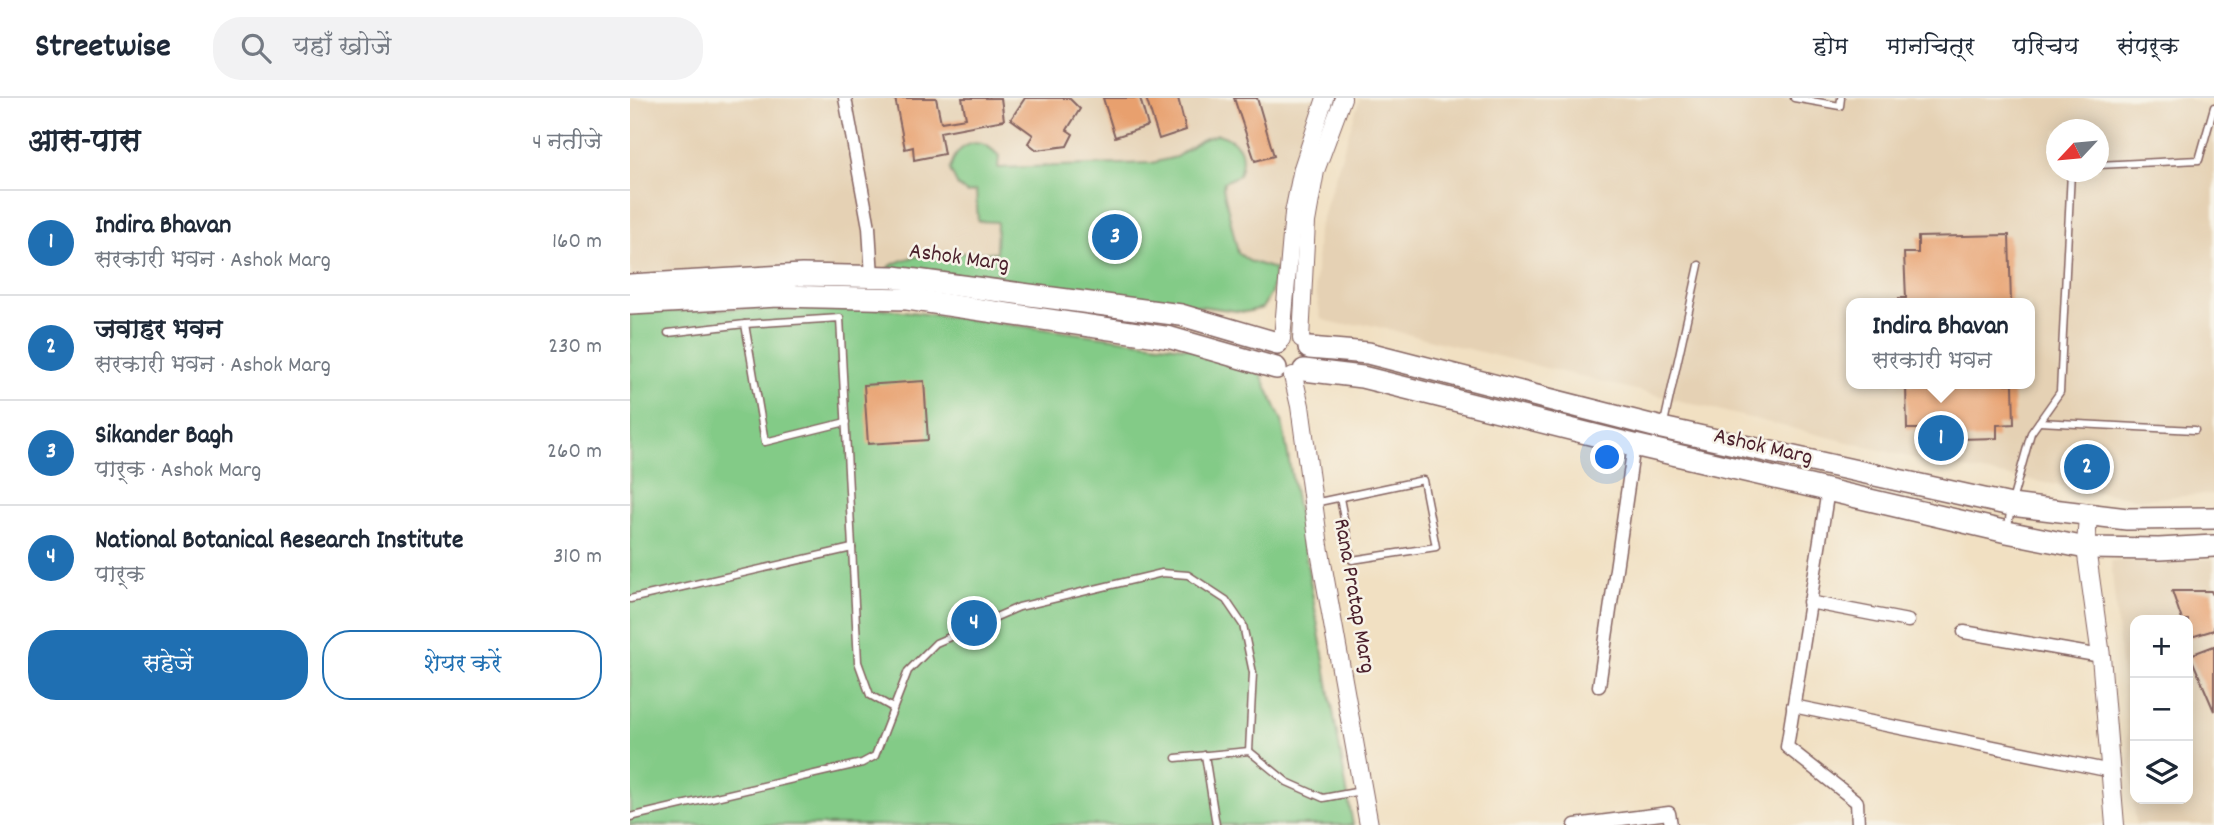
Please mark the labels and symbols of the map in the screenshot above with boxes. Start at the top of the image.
north arrow [2046,119,2109,182]
pin: 3 [1092,211,1138,263]
street label: Ashok Marg [907,236,1011,282]
pin: 1 [1918,412,1964,464]
street label: Ashok Marg [1710,421,1816,475]
your location [1590,440,1624,474]
pin: 2 [2064,441,2110,493]
street label: Rana Pratap Marg [1323,516,1383,676]
pin: 4 [951,597,997,649]

